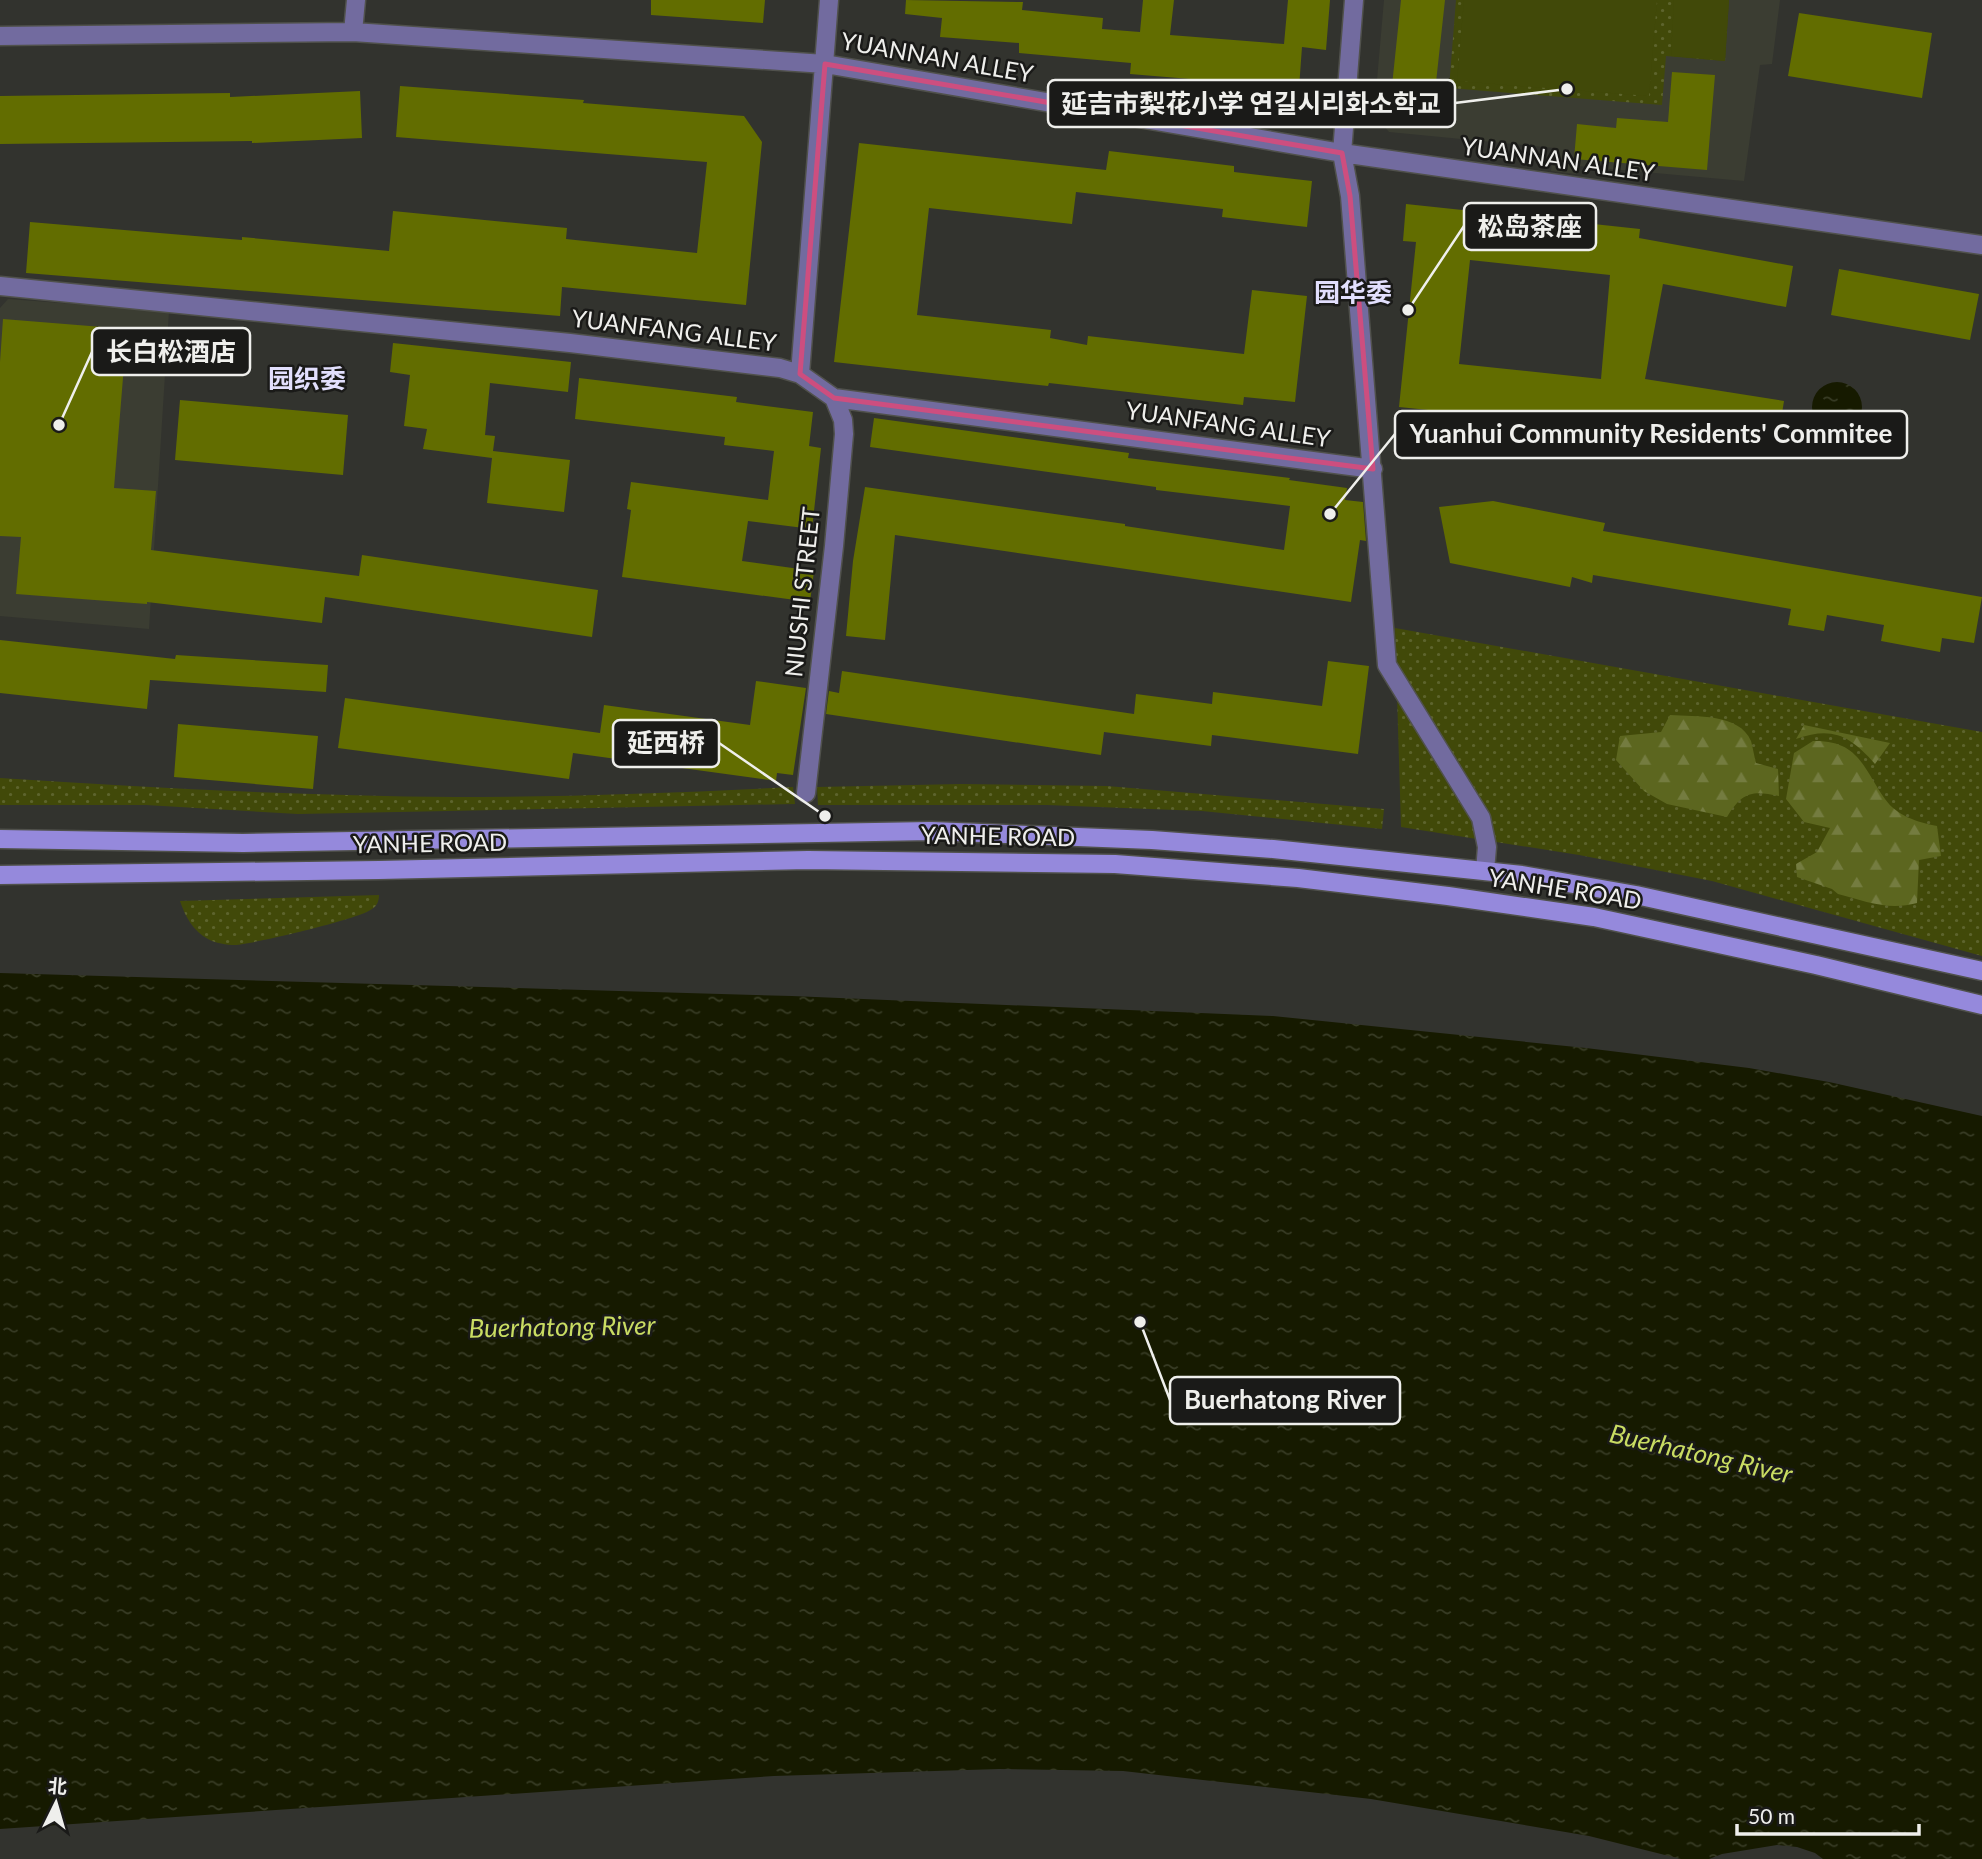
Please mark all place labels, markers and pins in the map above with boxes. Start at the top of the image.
callout: 延吉市梨花小学 연길시리화소학교 [1048,80,1455,127]
callout: 松岛茶座 [1464,203,1596,250]
callout: 长白松酒店 [92,328,250,375]
callout: Yuanhui Community Residents' Commitee [1395,411,1907,458]
callout: 延西桥 [613,720,719,767]
callout: Buerhatong River [1170,1377,1400,1424]

